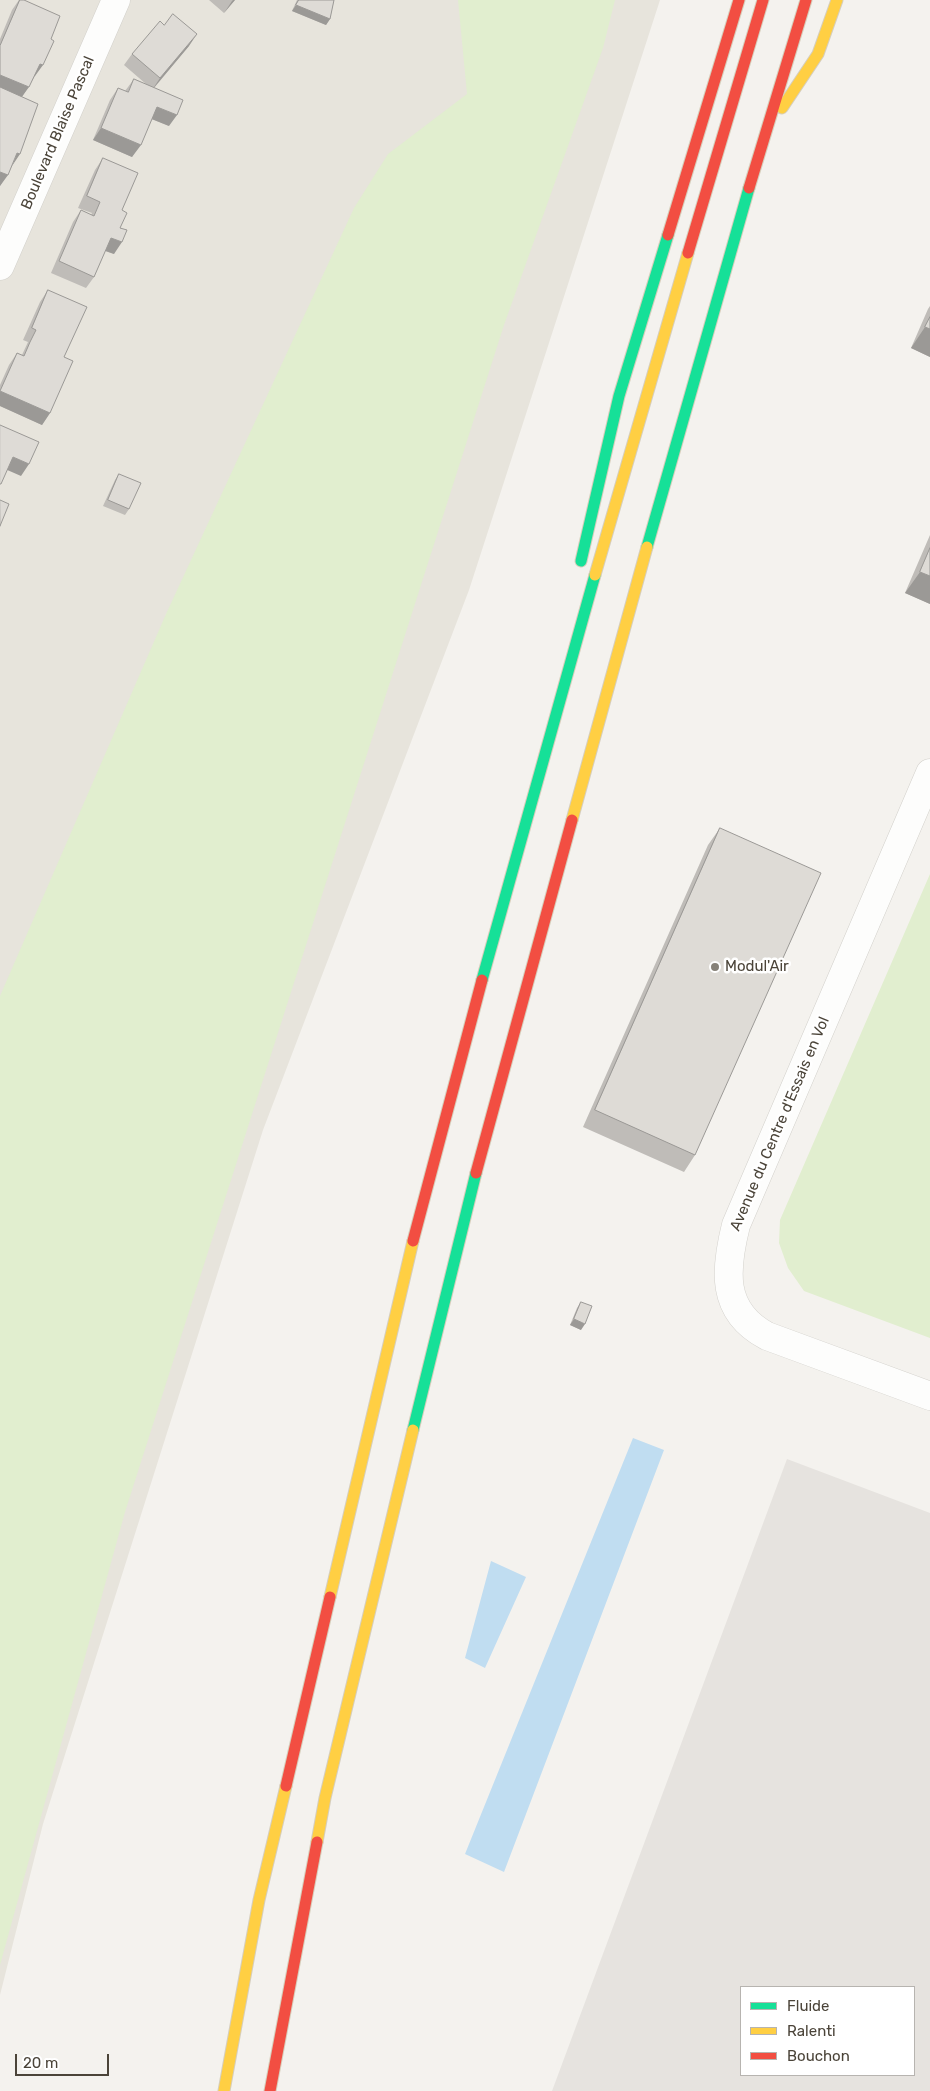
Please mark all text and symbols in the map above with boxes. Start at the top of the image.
street label: Boulevard Blaise Pascal [18,54,98,212]
place label: Modul'Air [725,958,789,976]
marker: Modul'Air [709,961,721,973]
street label: Avenue du Centre d'Essais en Vol [727,1014,833,1234]
legend [740,1986,915,2076]
text: Fluide [787,1997,829,2015]
text: Ralenti [787,2022,836,2040]
scale bar [18,2044,111,2076]
text: Bouchon [787,2047,850,2065]
text: 20 m [23,2054,58,2072]

